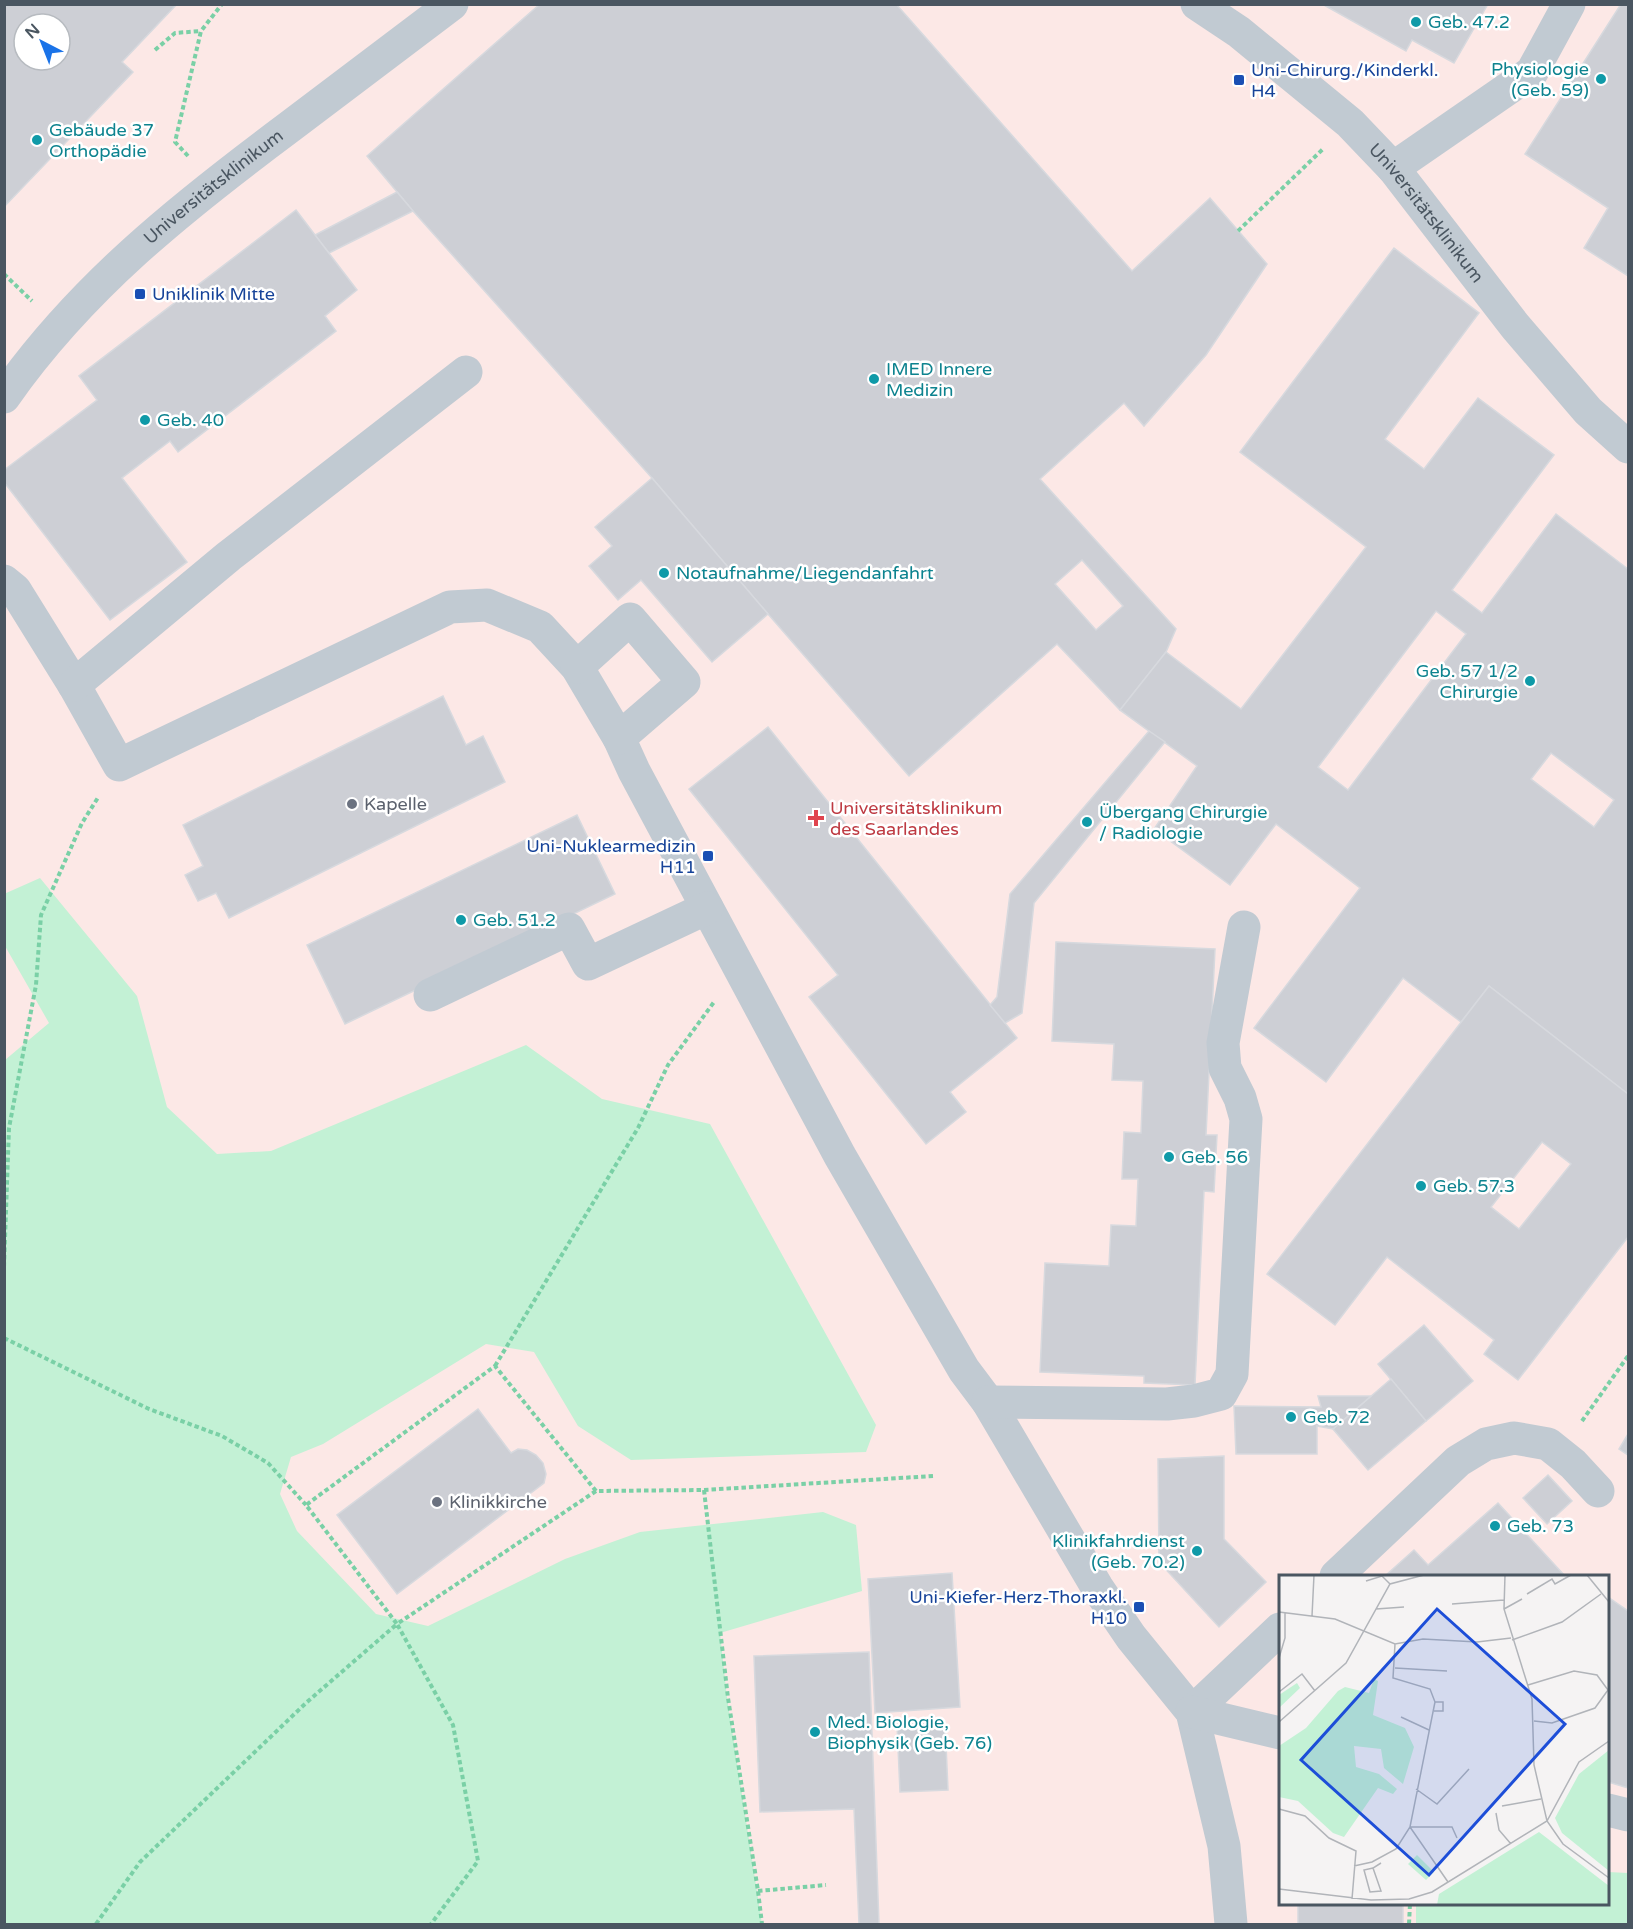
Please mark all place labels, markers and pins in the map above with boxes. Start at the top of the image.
place label: Geb. 47.2 [1428,11,1510,33]
marker: Geb. 47.2 [1409,15,1423,29]
place label: Physiologie (Geb. 59) [1491,58,1589,101]
place label: Uni-Chirurg./Kinderkl. H4 [1251,59,1438,102]
marker: Physiologie (Geb. 59) [1594,72,1608,86]
marker: Uni-Chirurg./Kinderkl. H4 [1232,73,1246,87]
place label: Gebäude 37 Orthopädie [49,119,154,162]
marker: Gebäude 37 Orthopädie [30,133,44,147]
place label: Uniklinik Mitte [152,283,275,305]
marker: Uniklinik Mitte [133,287,147,301]
place label: IMED Innere Medizin [886,358,992,401]
marker: IMED Innere Medizin [867,372,881,386]
place label: Geb. 40 [157,409,224,431]
marker: Geb. 40 [138,413,152,427]
place label: Notaufnahme/Liegendanfahrt [676,562,934,584]
marker: Notaufnahme/Liegendanfahrt [657,566,671,580]
place label: Geb. 57 1/2 Chirurgie [1416,660,1518,703]
marker: Geb. 57 1/2 Chirurgie [1523,674,1537,688]
place label: Kapelle [364,793,427,815]
marker: Kapelle [345,797,359,811]
place label: Universitätsklinikum des Saarlandes [830,797,1002,840]
place label: Übergang Chirurgie / Radiologie [1099,801,1268,844]
marker: Universitätsklinikum des Saarlandes [807,809,825,827]
marker: Übergang Chirurgie / Radiologie [1080,815,1094,829]
place label: Uni-Nuklearmedizin H11 [526,835,696,878]
marker: Uni-Nuklearmedizin H11 [701,849,715,863]
place label: Geb. 51.2 [473,909,556,931]
marker: Geb. 51.2 [454,913,468,927]
place label: Geb. 56 [1181,1146,1248,1168]
marker: Geb. 56 [1162,1150,1176,1164]
place label: Geb. 57.3 [1433,1175,1515,1197]
marker: Geb. 57.3 [1414,1179,1428,1193]
place label: Geb. 72 [1303,1406,1370,1428]
marker: Geb. 72 [1284,1410,1298,1424]
place label: Klinikkirche [449,1491,547,1513]
marker: Klinikkirche [430,1495,444,1509]
place label: Geb. 73 [1507,1515,1574,1537]
marker: Geb. 73 [1488,1519,1502,1533]
place label: Klinikfahrdienst (Geb. 70.2) [1052,1530,1185,1573]
marker: Klinikfahrdienst (Geb. 70.2) [1190,1544,1204,1558]
place label: Uni-Kiefer-Herz-Thoraxkl. H10 [909,1586,1127,1629]
marker: Uni-Kiefer-Herz-Thoraxkl. H10 [1132,1600,1146,1614]
place label: Med. Biologie, Biophysik (Geb. 76) [827,1711,992,1754]
marker: Med. Biologie, Biophysik (Geb. 76) [808,1725,822,1739]

